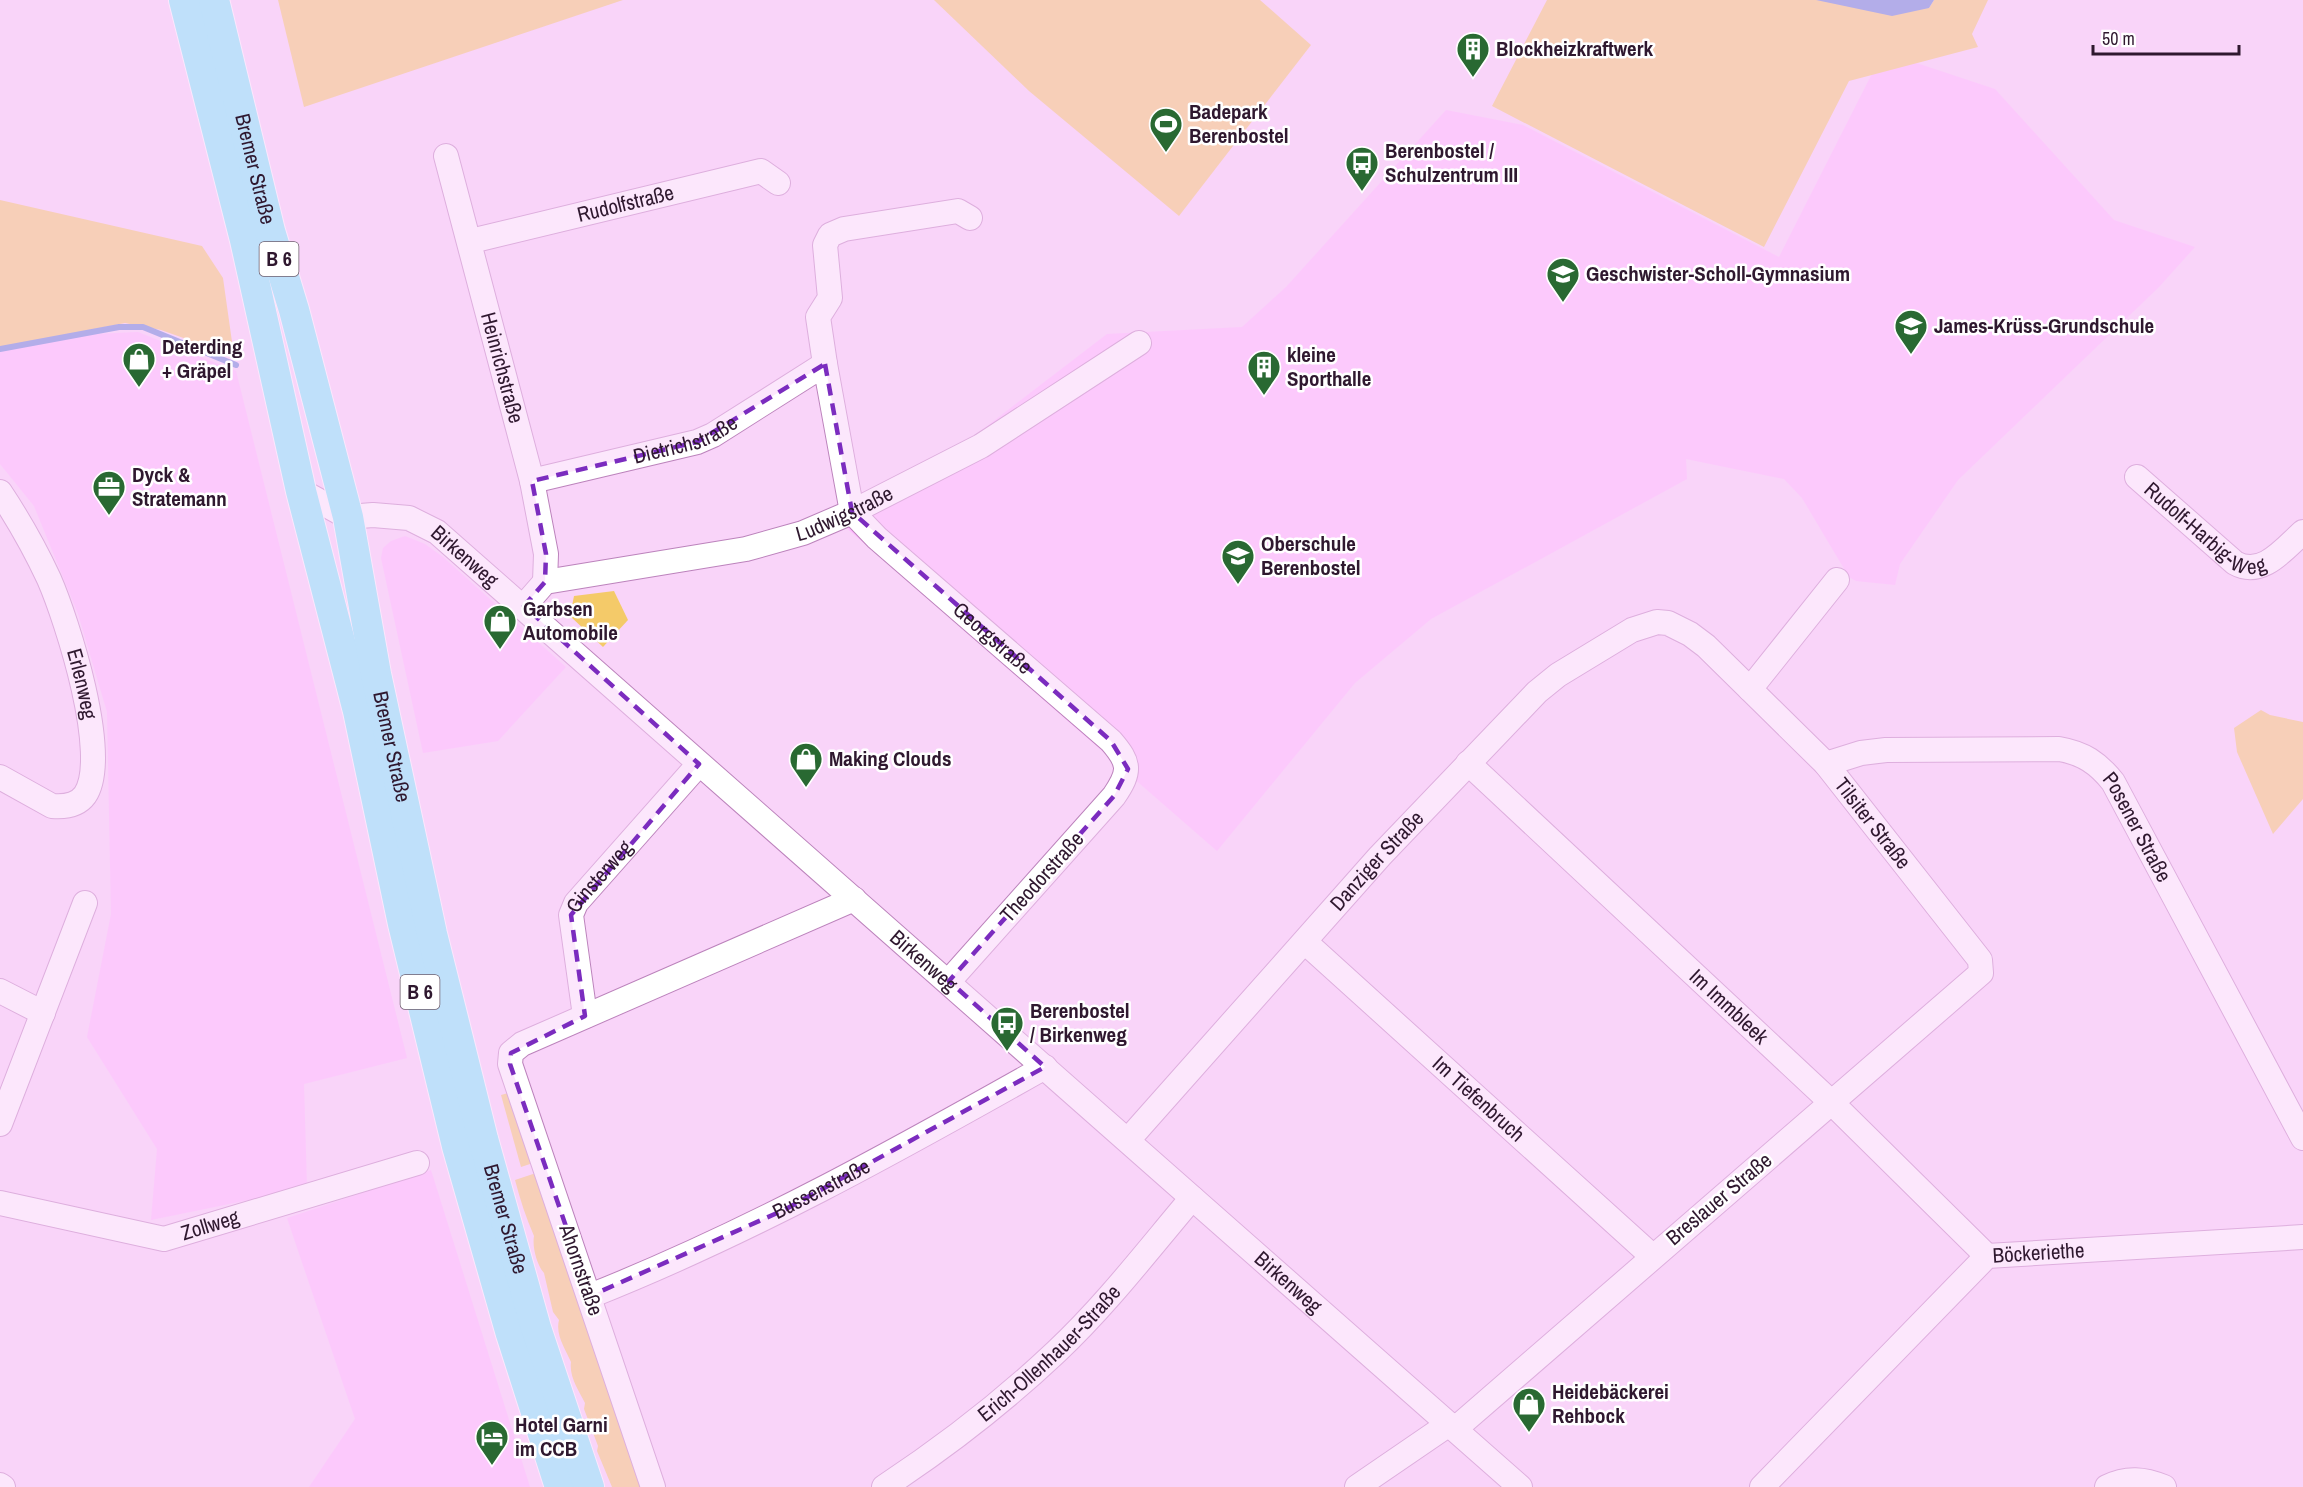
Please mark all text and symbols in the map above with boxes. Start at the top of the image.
scale bar [2093,18,2238,56]
text: 50 m [2102,26,2135,51]
building icon: Blockheizkraftwerk [1455,31,1491,78]
place label: Blockheizkraftwerk [1496,34,1653,63]
place label: Badepark Berenbostel [1189,97,1289,150]
sports icon: Badepark Berenbostel [1148,106,1184,153]
street label: Bremer Straße [228,111,283,227]
place label: Berenbostel / Schulzentrum III [1385,136,1518,189]
bus stop icon: Berenbostel / Schulzentrum III [1344,145,1380,192]
street label: Rudolfstraße [574,178,677,229]
road number: B 6 [260,242,298,276]
school or university icon: Geschwister-Scholl-Gymnasium [1545,256,1581,303]
place label: Geschwister-Scholl-Gymnasium [1586,259,1850,288]
school or university icon: James-Krüss-Grundschule [1893,308,1929,355]
street label: Heinrichstraße [474,309,531,426]
place label: James-Krüss-Grundschule [1934,311,2154,340]
place label: Deterding + Gräpel [162,332,243,385]
place label: kleine Sporthalle [1287,340,1371,393]
shop icon: Deterding + Gräpel [121,341,157,388]
building icon: kleine Sporthalle [1246,349,1282,396]
street label: Dietrichstraße [630,408,743,471]
place label: Dyck & Stratemann [132,460,227,513]
office icon: Dyck & Stratemann [91,469,127,516]
street label: Rudolf-Harbig-Weg [2138,475,2271,581]
street label: Ludwigstraße [792,479,898,548]
street label: Birkenweg [425,518,505,594]
place label: Oberschule Berenbostel [1261,529,1361,582]
school or university icon: Oberschule Berenbostel [1220,538,1256,585]
place label: Garbsen Automobile [523,594,618,647]
street label: Georgstraße [947,595,1039,680]
shop icon: Garbsen Automobile [482,603,518,650]
street label: Erlenweg [60,645,104,722]
street label: Bremer Straße [366,688,418,805]
shop icon: Making Clouds [788,741,824,788]
place label: Making Clouds [829,744,951,773]
street label: Posener Straße [2096,765,2179,887]
street label: Tilsiter Straße [1828,771,1918,875]
street label: Danziger Straße [1323,804,1430,917]
street label: Theodorstraße [993,825,1090,928]
street label: Ginsterweg [559,834,639,917]
street label: Birkenweg [884,923,964,999]
street label: Im Immbleek [1683,962,1775,1051]
road number: B 6 [400,975,440,1009]
place label: Berenbostel / Birkenweg [1030,996,1130,1049]
bus stop icon: Berenbostel / Birkenweg [989,1005,1025,1052]
street label: Im Tiefenbruch [1426,1049,1531,1148]
street label: Breslauer Straße [1659,1146,1778,1252]
street label: Bussenstraße [767,1151,875,1226]
street label: Bremer Straße [477,1161,535,1277]
street label: Zollweg [177,1202,243,1247]
street label: Ahornstraße [552,1219,611,1319]
street label: Böckeriethe [1992,1235,2085,1270]
street label: Birkenweg [1248,1244,1329,1320]
street label: Erich-Ollenhauer-Straße [971,1278,1127,1428]
place label: Heidebäckerei Rehbock [1552,1377,1669,1430]
shop icon: Heidebäckerei Rehbock [1511,1386,1547,1433]
place label: Hotel Garni im CCB [515,1410,608,1463]
hotel icon: Hotel Garni im CCB [474,1419,510,1466]

